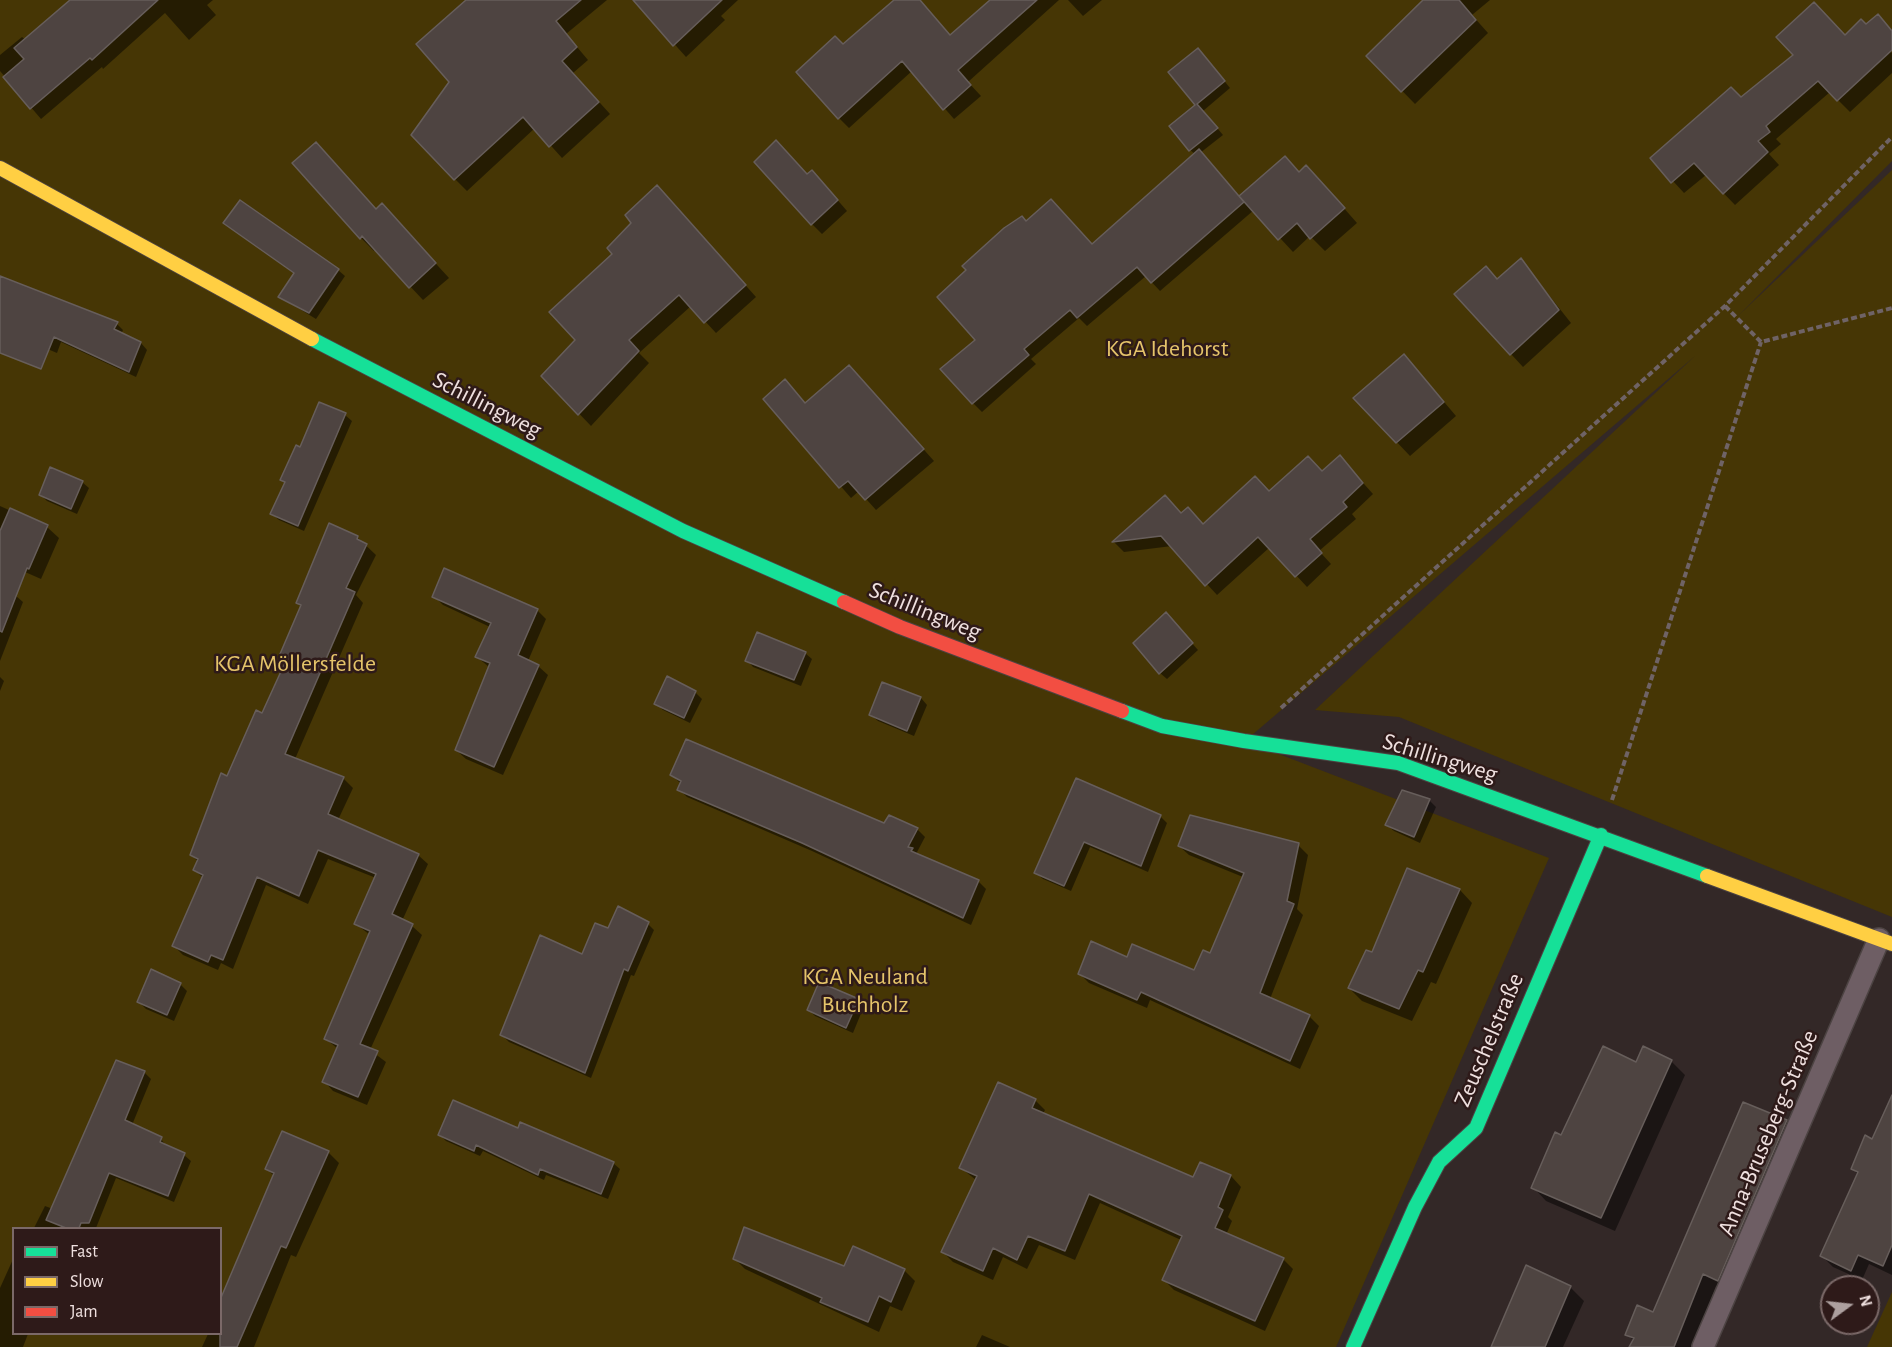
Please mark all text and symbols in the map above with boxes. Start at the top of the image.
park label: KGA Idehorst [1106,335,1228,363]
street label: Schillingweg [428,365,546,445]
street label: Schillingweg [865,575,985,647]
park label: KGA Möllersfelde [214,650,376,678]
street label: Schillingweg [1379,727,1501,789]
park label: KGA Neuland Buchholz [802,963,928,1019]
street label: Zeuschelstraße [1448,969,1530,1111]
street label: Anna-Bruseberg-Straße [1712,1026,1824,1240]
legend [12,1227,222,1335]
text: Fast [70,1243,98,1261]
text: Slow [70,1273,103,1291]
north arrow [1820,1275,1880,1335]
text: N [1856,1293,1875,1308]
text: Jam [70,1303,98,1321]

